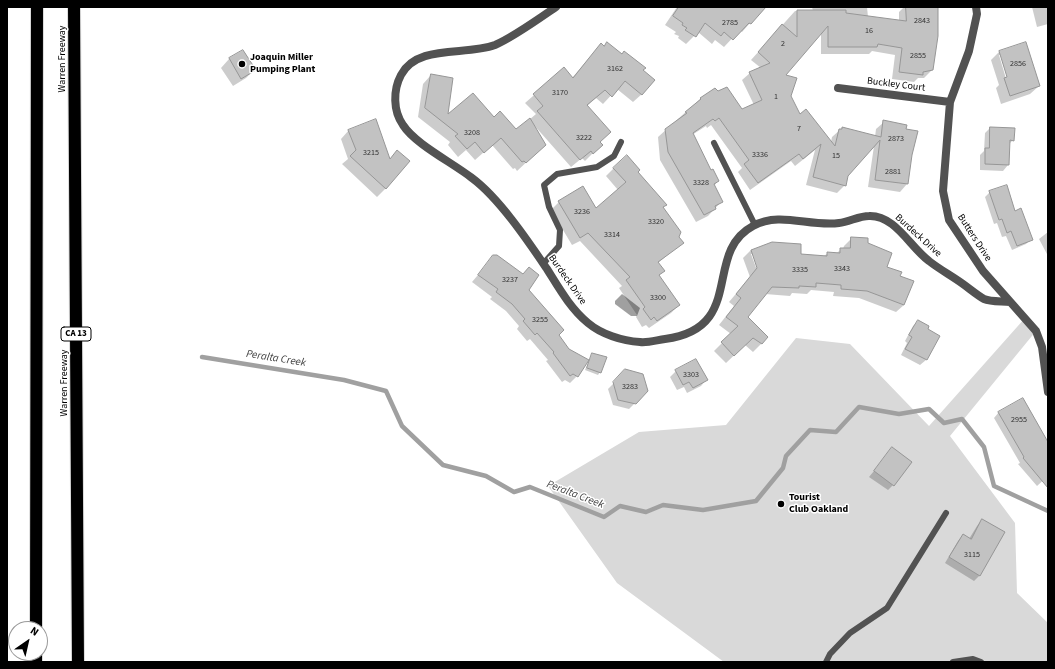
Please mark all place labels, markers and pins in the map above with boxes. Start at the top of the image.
place label: Joaquin Miller Pumping Plant [250,52,315,76]
marker: Joaquin Miller Pumping Plant [237,59,247,69]
place label: Tourist Club Oakland [789,492,848,516]
marker: Tourist Club Oakland [776,499,786,509]

